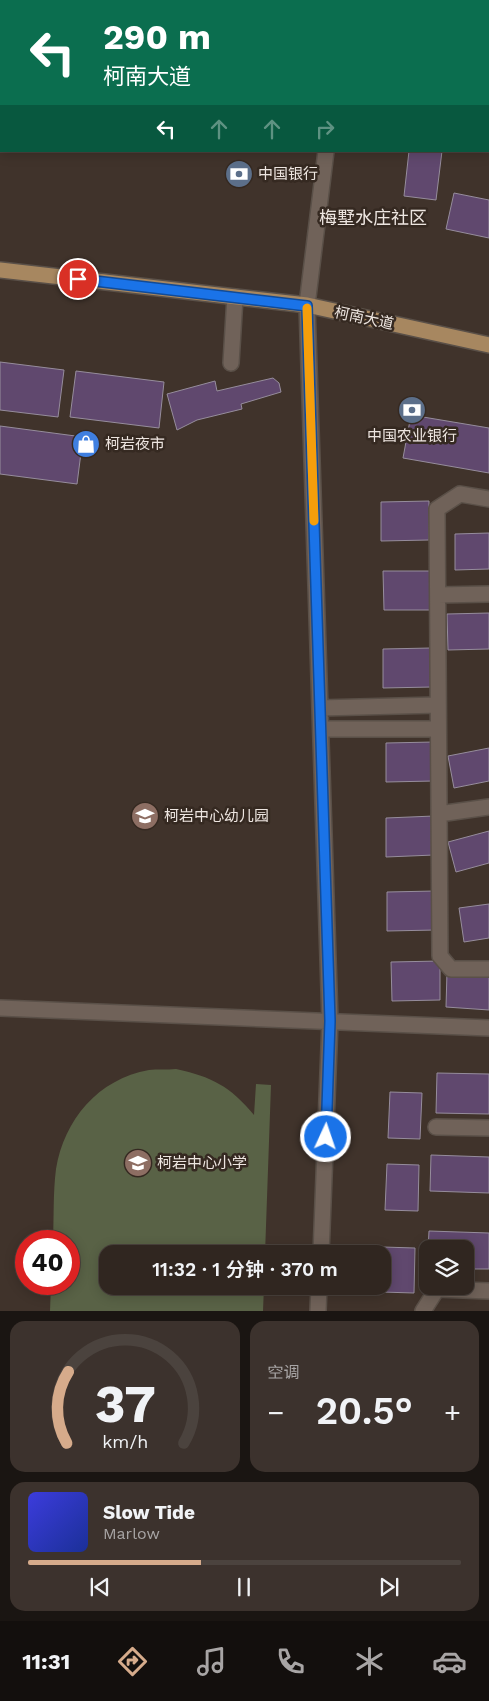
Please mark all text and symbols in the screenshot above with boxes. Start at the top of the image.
text: 290 m [103,16,211,58]
icon: left [20,20,85,85]
text: 柯南大道 [103,64,191,89]
icon: left [152,115,180,143]
icon: ahead [205,115,233,143]
icon: ahead [258,115,286,143]
icon: right [311,115,339,143]
bank icon: 中国银行 [224,159,254,189]
place label: 中国银行 [258,165,318,183]
district label: 梅墅水庄社区 [319,207,427,228]
pin [57,258,99,300]
icon: arrive [64,265,92,293]
street label: 柯南大道 [333,303,395,333]
bank icon: 中国农业银行 [397,395,427,425]
place label: 中国农业银行 [367,427,457,445]
shop icon: 柯岩夜市 [71,429,101,459]
place label: 柯岩夜市 [105,435,165,453]
school or university icon: 柯岩中心幼儿园 [130,801,160,831]
place label: 柯岩中心幼儿园 [164,807,269,825]
position arrow [299,1110,351,1162]
school or university icon: 柯岩中心小学 [123,1148,153,1178]
place label: 柯岩中心小学 [157,1154,247,1172]
speed limit sign: 40 [15,1230,80,1295]
map controls [419,1240,474,1295]
button: layers [419,1240,474,1295]
text: 11:32 · 1 分钟 · 370 m [152,1258,338,1281]
text: 空调 [268,1363,300,1382]
text: 37 [94,1374,155,1435]
text: 20.5° [316,1389,413,1433]
text: − [268,1396,284,1429]
text: + [444,1396,461,1429]
text: km/h [102,1431,148,1452]
text: Slow Tide [103,1501,195,1524]
text: Marlow [103,1524,160,1543]
icon: previous [86,1573,114,1601]
icon: pause [230,1573,258,1601]
icon: next [375,1573,403,1601]
icon: directions [115,1644,150,1679]
icon: music [194,1644,229,1679]
icon: phone [273,1644,308,1679]
icon: climate [352,1644,387,1679]
icon: car [432,1644,467,1679]
text: 11:31 [22,1649,70,1674]

